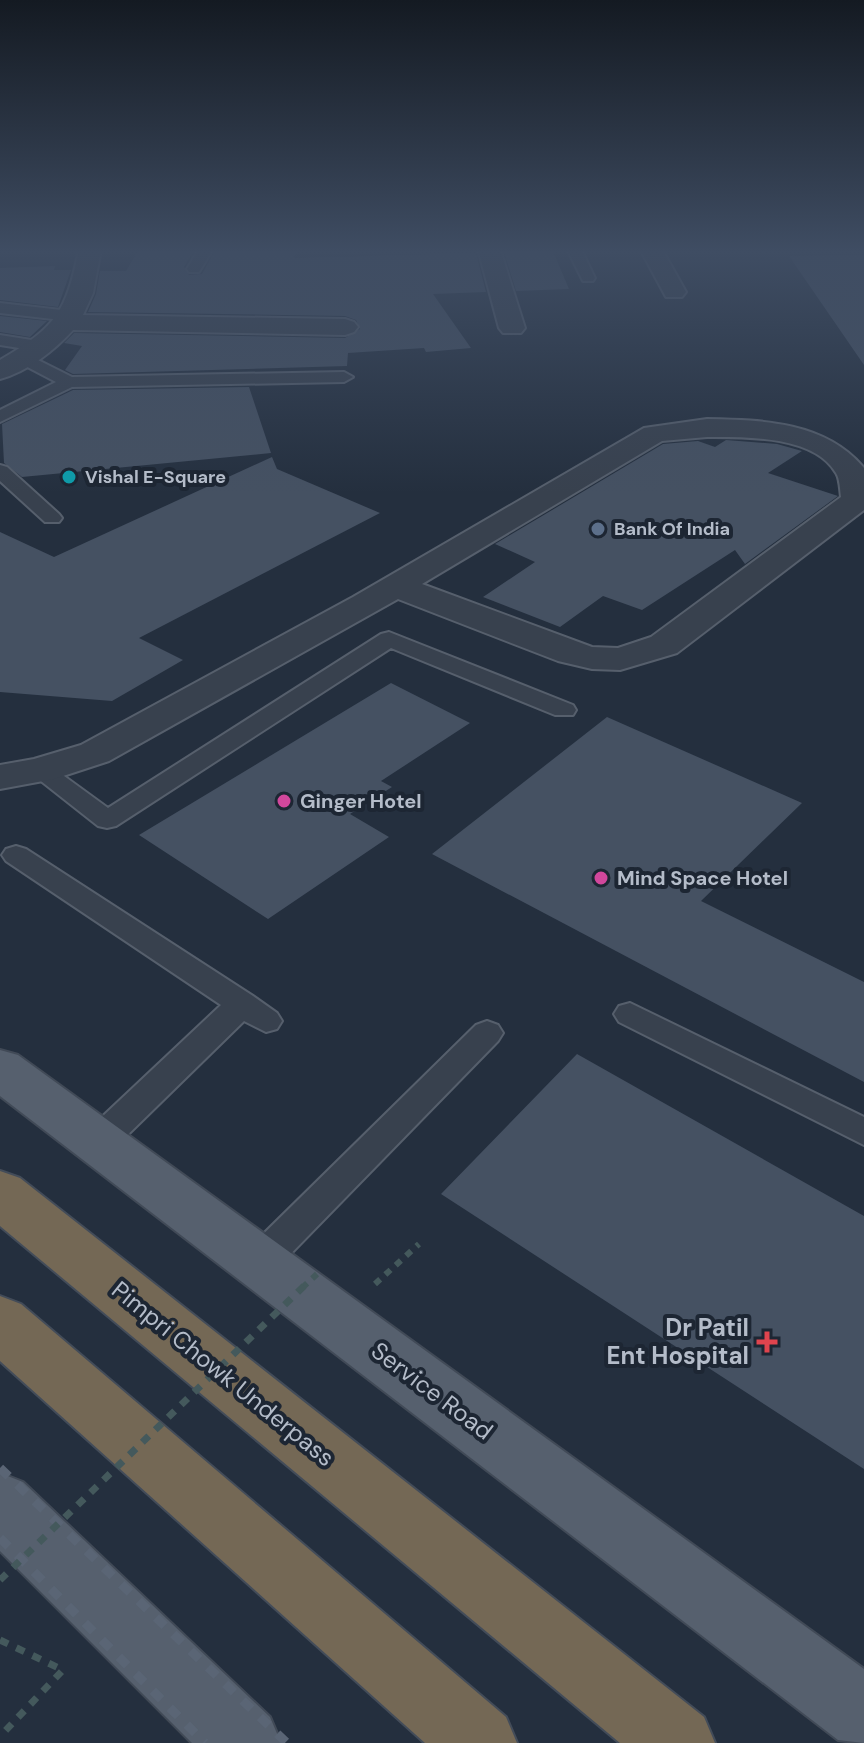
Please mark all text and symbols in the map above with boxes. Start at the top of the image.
place label: Vishal E-Square [85,465,226,489]
marker: Vishal E-Square [60,468,78,486]
place label: Bank Of India [614,517,730,541]
marker: Bank Of India [589,520,607,538]
place label: Ginger Hotel [300,788,422,814]
marker: Ginger Hotel [275,792,293,810]
place label: Mind Space Hotel [617,865,788,891]
marker: Mind Space Hotel [592,869,610,887]
street label: Pimpri Chowk Underpass [106,1274,341,1473]
place label: Dr Patil Ent Hospital [606,1312,749,1371]
marker: Dr Patil Ent Hospital [756,1331,778,1353]
street label: Service Road [365,1335,499,1446]

